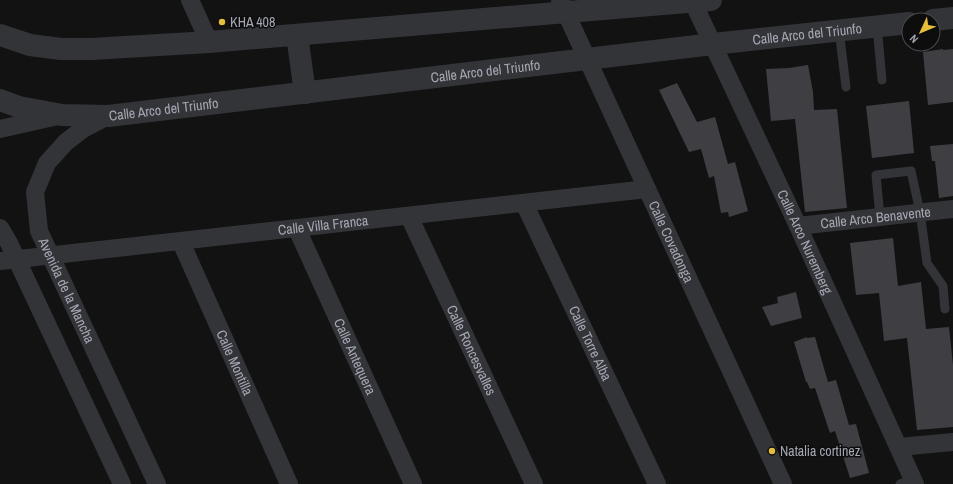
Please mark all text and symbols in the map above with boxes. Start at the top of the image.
north arrow [901,12,941,52]
place label: KHA 408 [230,13,275,31]
marker: KHA 408 [217,17,227,27]
street label: Calle Arco del Triunfo [752,19,863,49]
text: N [907,32,921,46]
street label: Calle Arco del Triunfo [430,56,541,87]
street label: Calle Arco del Triunfo [108,94,219,125]
street label: Calle Arco Nuremberg [773,187,837,298]
street label: Calle Covadonga [645,198,698,286]
street label: Calle Arco Benavente [820,203,931,232]
street label: Calle Villa Franca [277,211,370,239]
street label: Avenida de la Mancha [34,234,99,346]
street label: Calle Roncesvalles [443,302,500,398]
street label: Calle Torre Alba [565,303,616,384]
street label: Calle Antequera [330,315,380,398]
street label: Calle Montilla [212,327,257,399]
place label: Natalia cortinez [780,442,861,460]
marker: Natalia cortinez [767,446,777,456]

